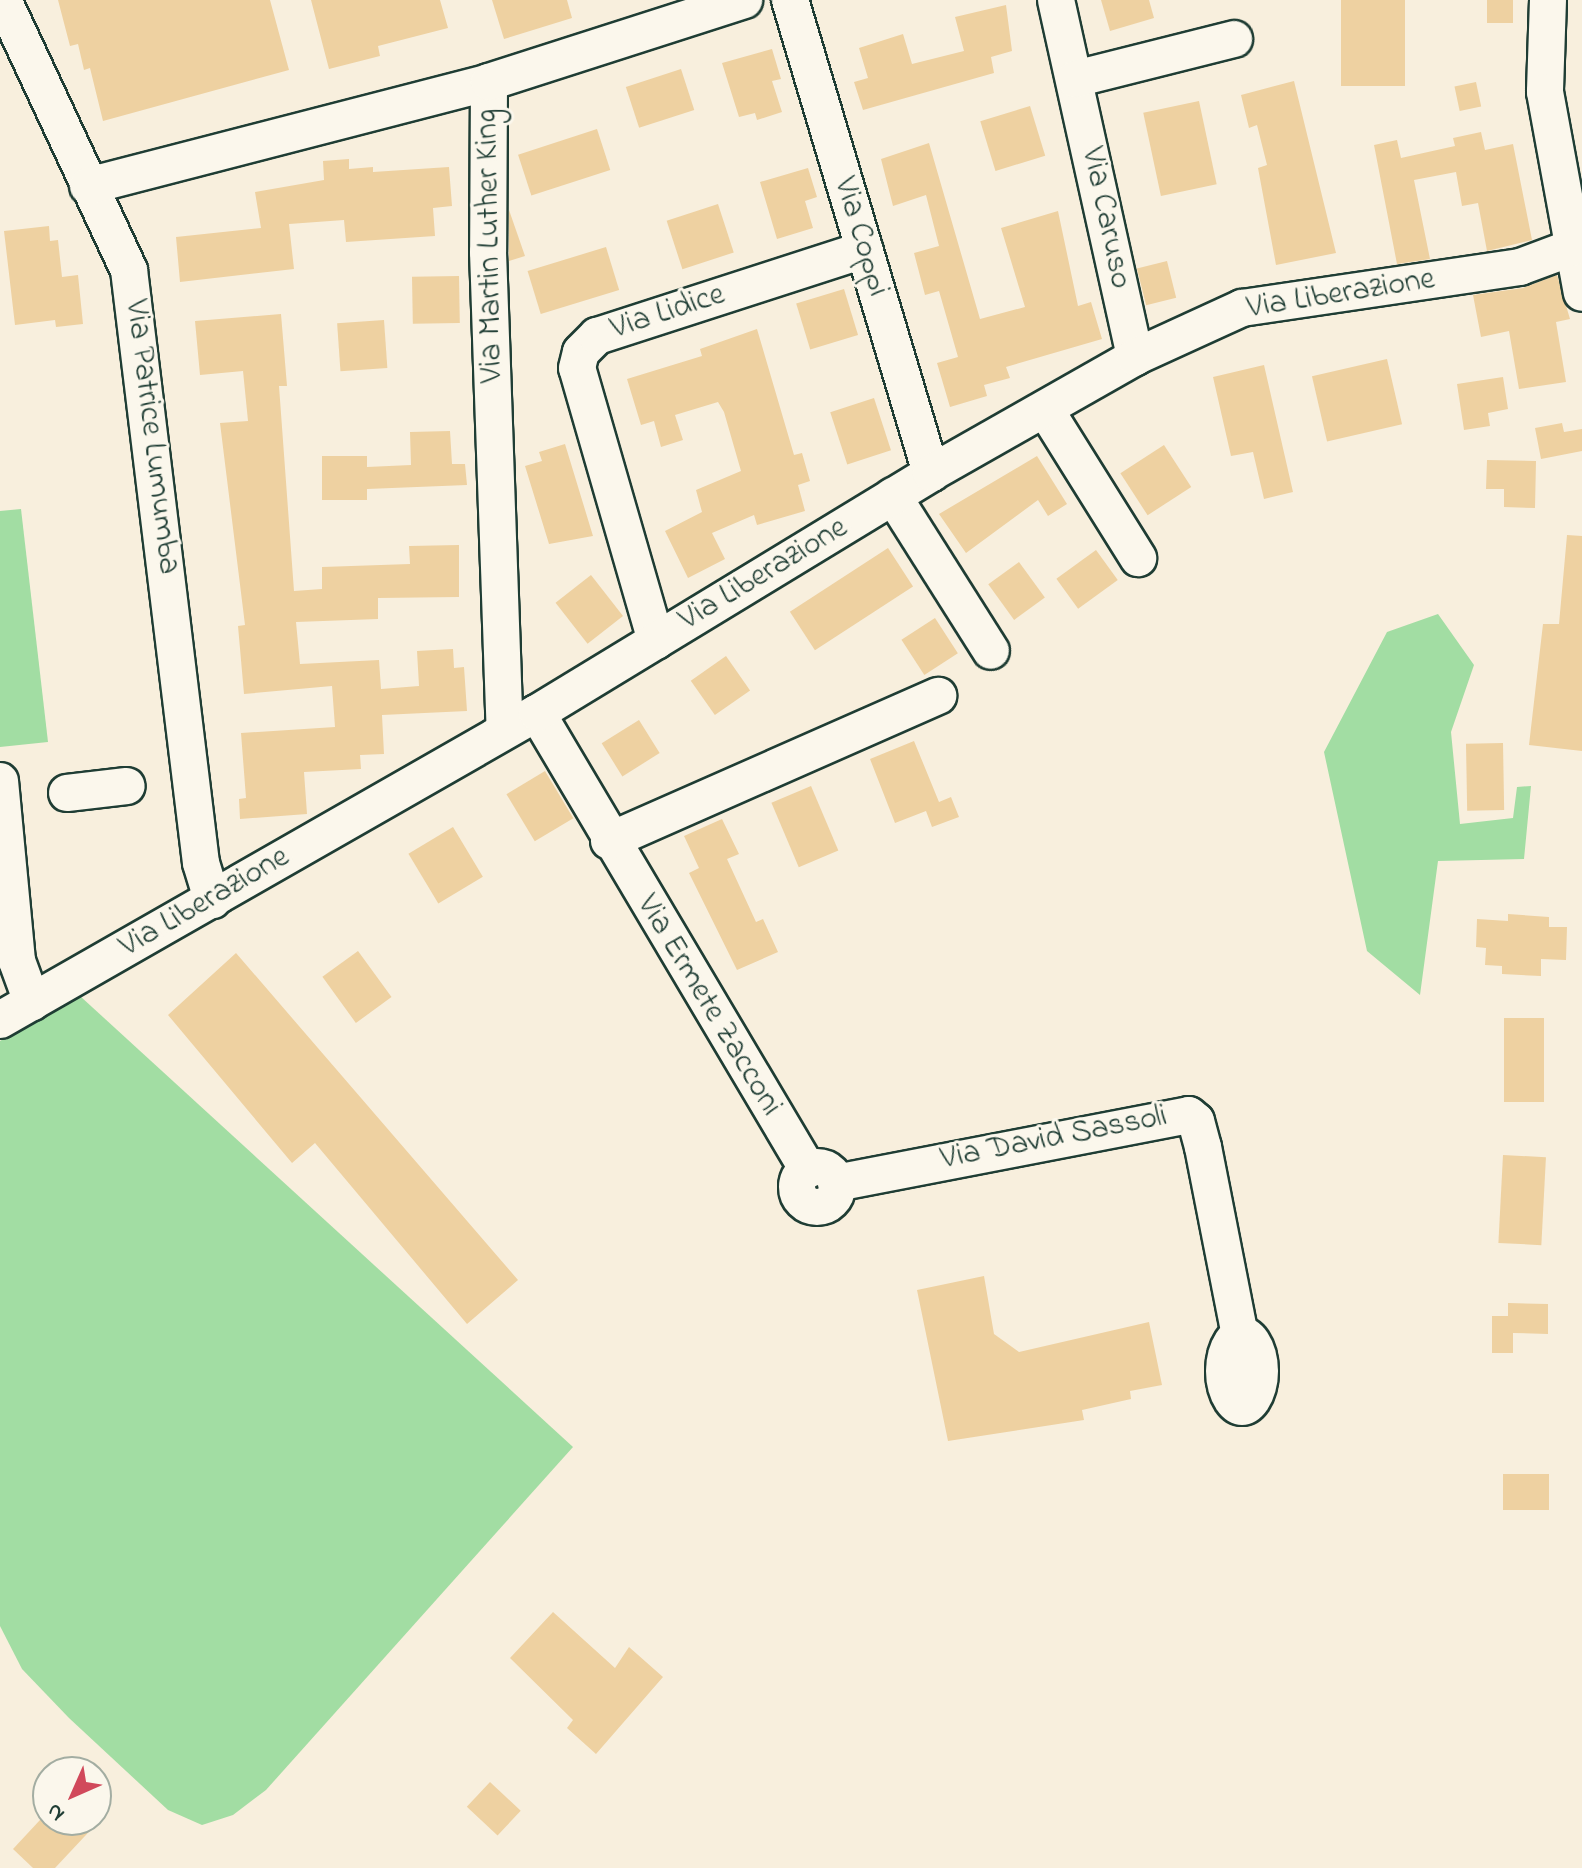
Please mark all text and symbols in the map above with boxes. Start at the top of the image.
street label: Via Martin Luther King [469,109,513,383]
street label: Via Caruso [1071,144,1139,292]
street label: Via Coppi [824,173,896,301]
street label: Via Liberazione [1244,261,1438,329]
street label: Via Lidice [606,277,730,349]
street label: Via Patrice Lumumba [115,297,187,577]
street label: Via Liberazione [673,510,855,640]
street label: Via Liberazione [113,839,297,967]
street label: Via Ermete Zacconi [627,888,789,1124]
street label: Via David Sassoli [938,1098,1170,1180]
north arrow [32,1756,112,1836]
text: N [40,1795,73,1828]

